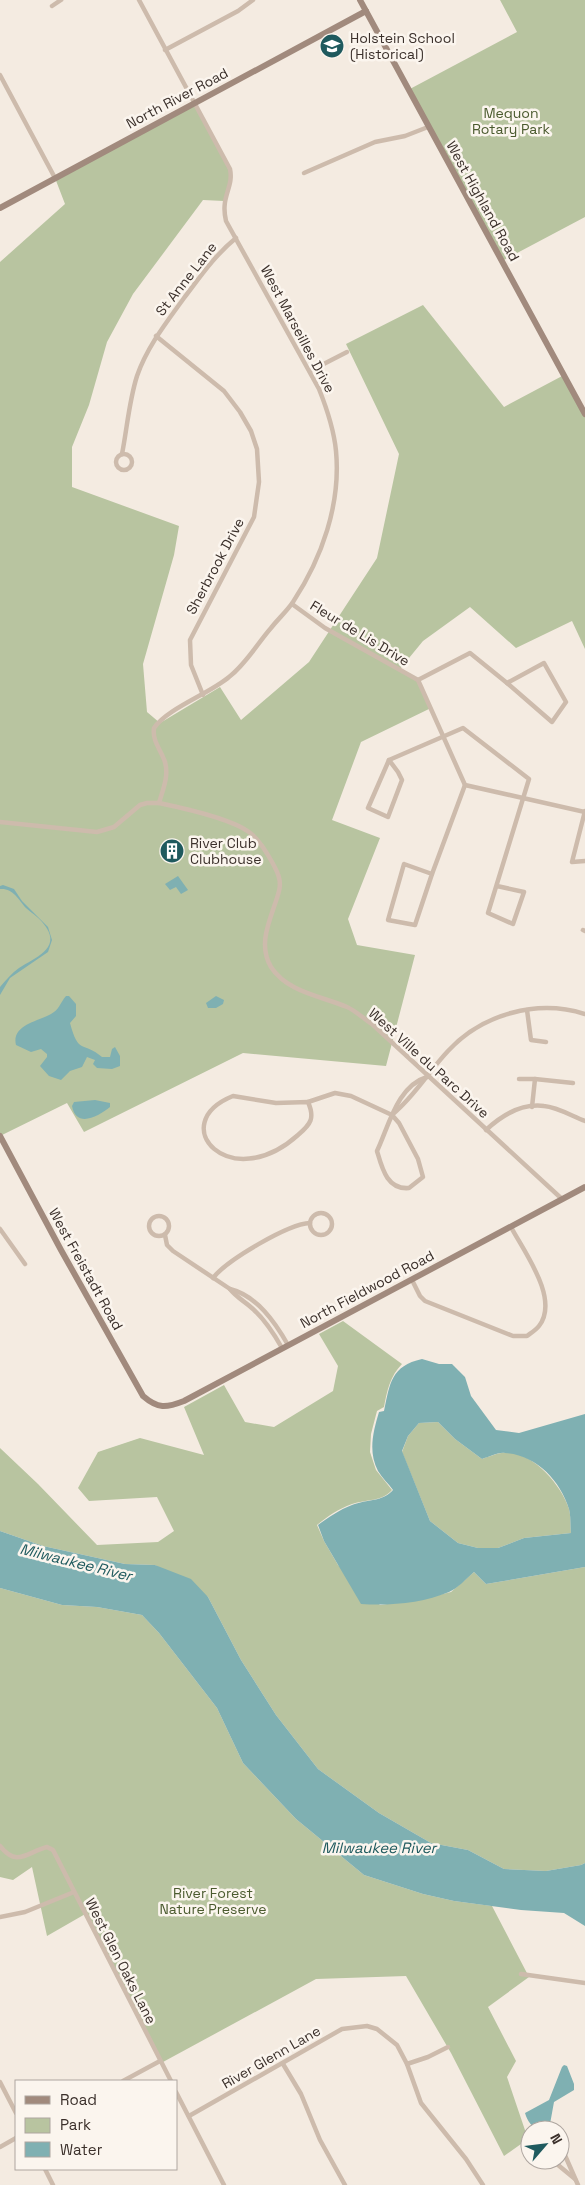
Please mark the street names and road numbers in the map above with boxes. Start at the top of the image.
street label: North River Road [123,64,231,132]
street label: West Highland Road [442,138,524,264]
street label: St Anne Lane [152,238,220,320]
street label: West Marseilles Drive [257,262,339,396]
street label: Sherbrook Drive [182,515,248,617]
street label: Fleur de Lis Drive [307,596,413,670]
street label: West Ville du Parc Drive [365,1004,493,1122]
street label: West Freistadt Road [45,1205,127,1333]
street label: North Fieldwood Road [297,1246,437,1332]
street label: West Glen Oaks Lane [81,1895,161,2027]
street label: River Glenn Lane [218,2021,324,2093]

